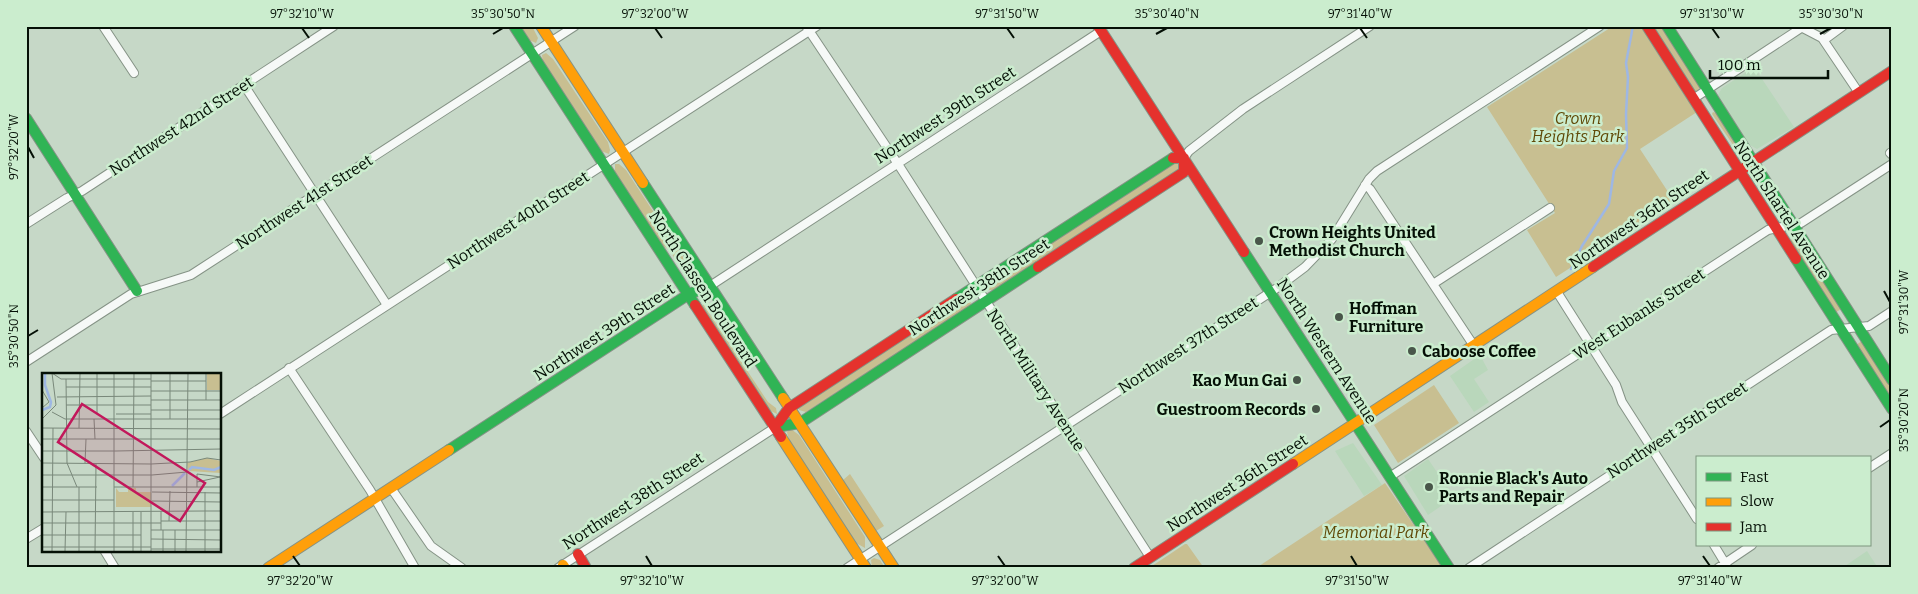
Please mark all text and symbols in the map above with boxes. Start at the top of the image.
text: 97°32'10"W [270,7,335,21]
text: 35°30'50"N [471,7,535,21]
text: 97°32'00"W [621,7,689,21]
text: 97°31'50"W [975,7,1040,21]
text: 35°30'40"N [1135,7,1200,21]
text: 97°31'40"W [1328,7,1393,21]
text: 97°31'30"W [1680,7,1745,21]
text: 35°30'30"N [1799,7,1864,21]
scale bar [1710,48,1828,80]
text: 100 m [1718,56,1761,74]
street label: Northwest 39th Street [871,62,1019,168]
street label: Northwest 42nd Street [105,72,257,180]
park label: Crown Heights Park [1532,109,1625,146]
text: 97°32'20"W [7,113,21,180]
street label: North Shartel Avenue [1730,137,1834,283]
street label: Northwest 41st Street [232,151,376,253]
street label: Northwest 36th Street [1566,165,1713,273]
street label: Northwest 40th Street [444,167,593,273]
street label: North Classen Boulevard [645,207,761,371]
place label: Crown Heights United Methodist Church [1269,223,1436,260]
street label: Northwest 38th Street [905,234,1053,340]
marker: Crown Heights United Methodist Church [1253,235,1265,247]
street label: West Eubanks Street [1570,264,1708,364]
text: 97°31'30"W [1897,269,1911,334]
street label: North Western Avenue [1273,275,1381,427]
street label: Northwest 39th Street [530,279,678,385]
street label: Northwest 37th Street [1115,293,1262,397]
place label: Hoffman Furniture [1349,299,1423,336]
text: 35°30'50"N [7,304,21,368]
street label: North Military Avenue [983,305,1089,455]
marker: Hoffman Furniture [1333,311,1345,323]
place label: Caboose Coffee [1422,342,1536,361]
marker: Caboose Coffee [1406,345,1418,357]
place label: Kao Mun Gai [1192,371,1287,390]
inset map [42,373,221,552]
marker: Kao Mun Gai [1291,374,1303,386]
street label: Northwest 35th Street [1603,377,1751,482]
text: 35°30'20"N [1897,387,1911,452]
place label: Guestroom Records [1156,400,1306,419]
marker: Guestroom Records [1310,403,1322,415]
street label: Northwest 36th Street [1163,430,1311,536]
street label: Northwest 38th Street [559,448,707,554]
legend [1696,456,1870,546]
text: Fast [1740,468,1769,486]
place label: Ronnie Black's Auto Parts and Repair [1439,469,1588,506]
marker: Ronnie Black's Auto Parts and Repair [1423,481,1435,493]
text: Slow [1740,492,1775,510]
text: Jam [1739,518,1768,536]
park label: Memorial Park [1323,523,1429,542]
text: 97°32'20"W [267,574,334,588]
text: 97°32'10"W [620,574,685,588]
text: 97°32'00"W [971,574,1039,588]
text: 97°31'50"W [1325,574,1390,588]
text: 97°31'40"W [1678,574,1743,588]

